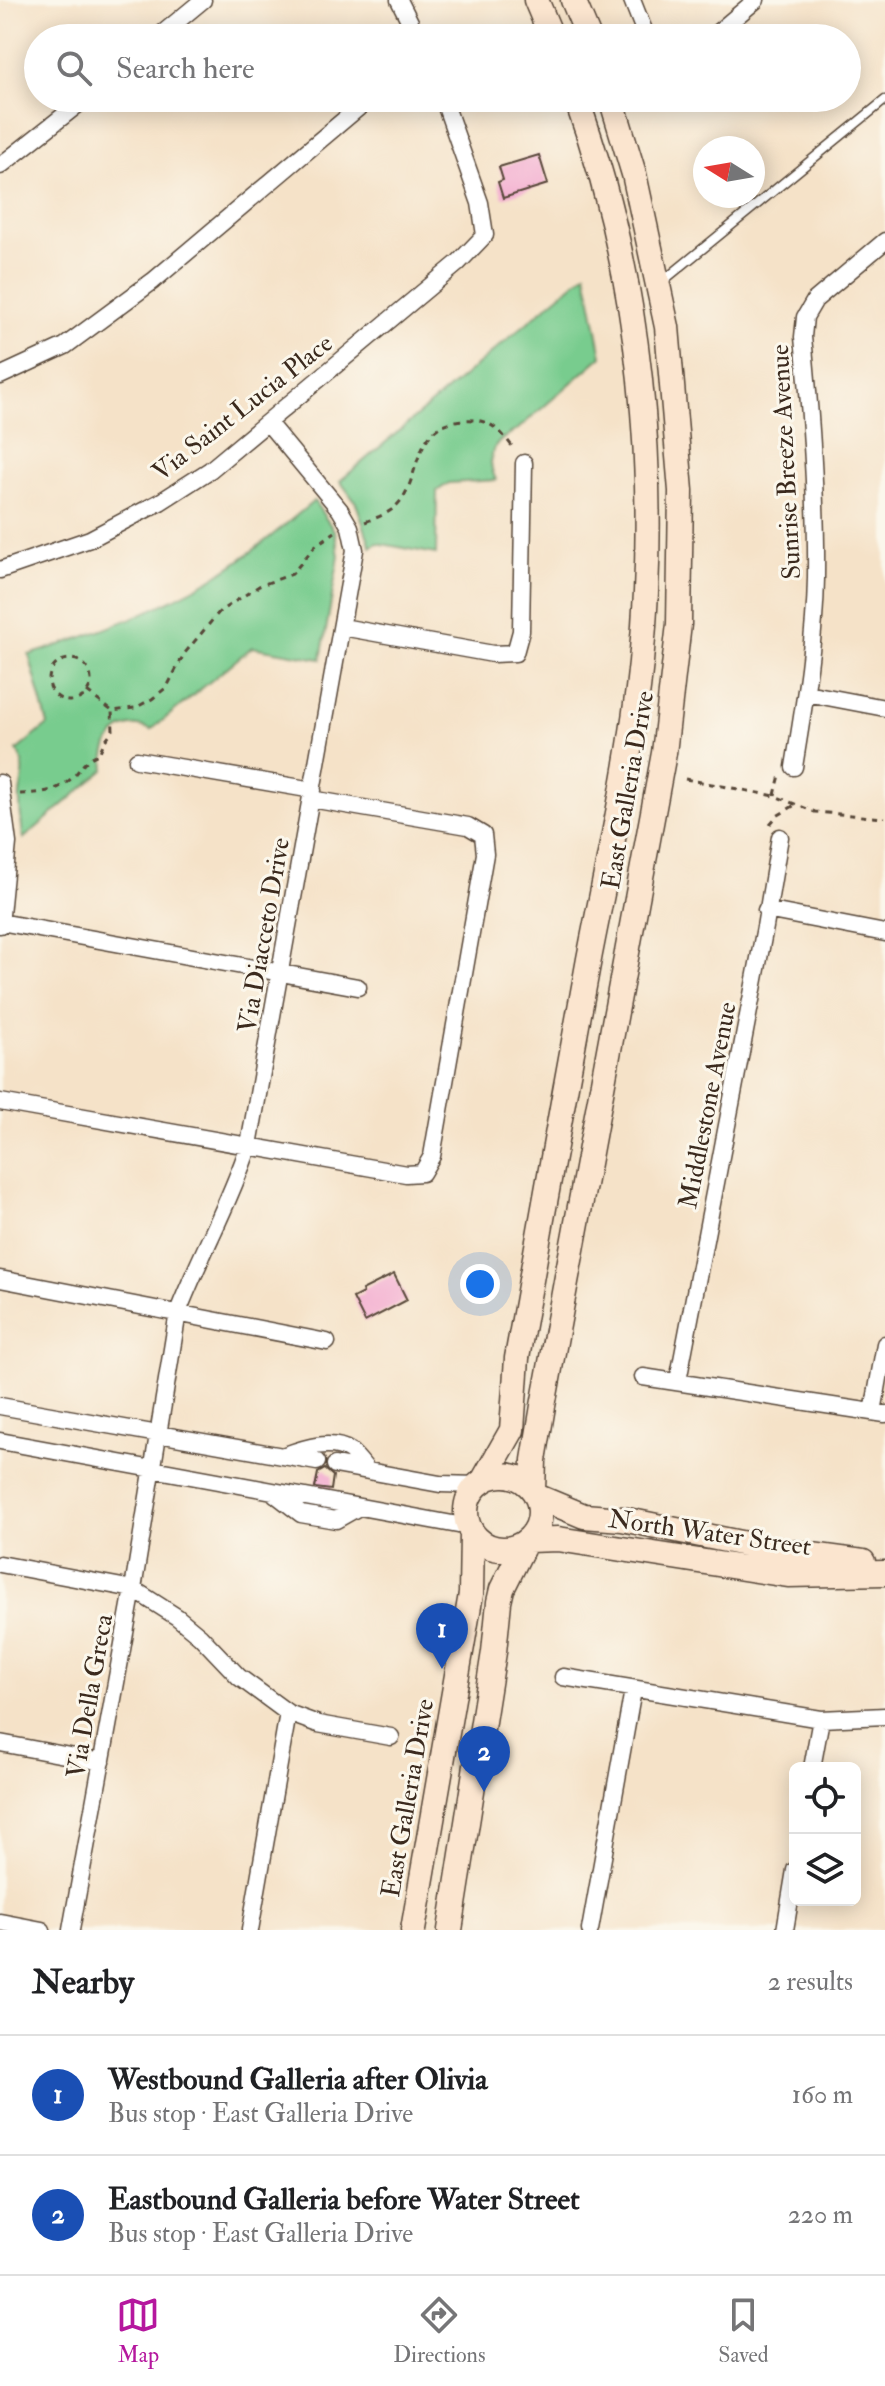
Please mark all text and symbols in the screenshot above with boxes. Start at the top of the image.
search box [24,24,861,112]
icon: search [52,46,96,90]
text: Search here [116,50,255,87]
north arrow [693,136,765,208]
street label: Via Saint Lucia Place [146,327,339,488]
street label: Sunrise Breeze Avenue [764,343,808,580]
street label: East Galleria Drive [595,688,661,892]
street label: Via Diacceto Drive [231,835,297,1035]
street label: Middlestone Avenue [672,999,744,1211]
your location [460,1264,500,1304]
street label: North Water Street [606,1503,813,1563]
pin: 1 [416,1603,468,1669]
street label: Via Della Greca [60,1611,120,1781]
street label: East Galleria Drive [375,1696,441,1900]
pin: 2 [458,1726,510,1792]
map controls [789,1762,861,1906]
button: locate [789,1762,861,1834]
button: layers [789,1834,861,1906]
text: Nearby [32,1961,134,2004]
text: 2 results [768,1966,853,1998]
text: Westbound Galleria after Olivia [108,2061,488,2098]
text: 1 [53,2079,63,2111]
text: 160 m [792,2079,853,2111]
text: Bus stop · East Galleria Drive [108,2098,413,2130]
text: Eastbound Galleria before Water Street [108,2181,580,2218]
text: 2 [51,2199,65,2231]
text: 220 m [788,2199,853,2231]
text: Bus stop · East Galleria Drive [108,2218,413,2250]
tab: Map [116,2293,160,2369]
tab: Directions [393,2293,486,2369]
tab: Saved [718,2293,769,2369]

